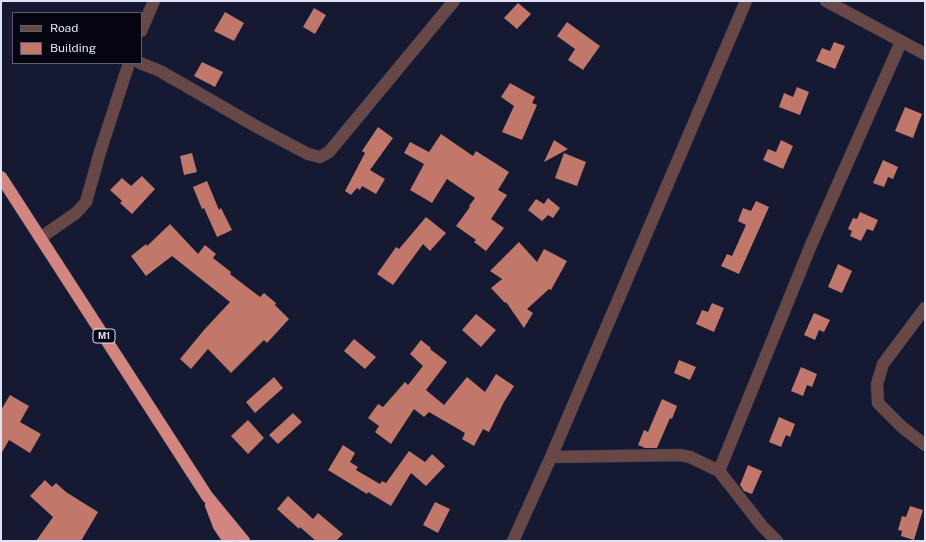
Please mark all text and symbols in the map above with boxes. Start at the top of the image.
legend [12,12,142,64]
text: Road [50,21,78,35]
text: Building [50,41,96,55]
road number: M1 [93,329,115,343]

